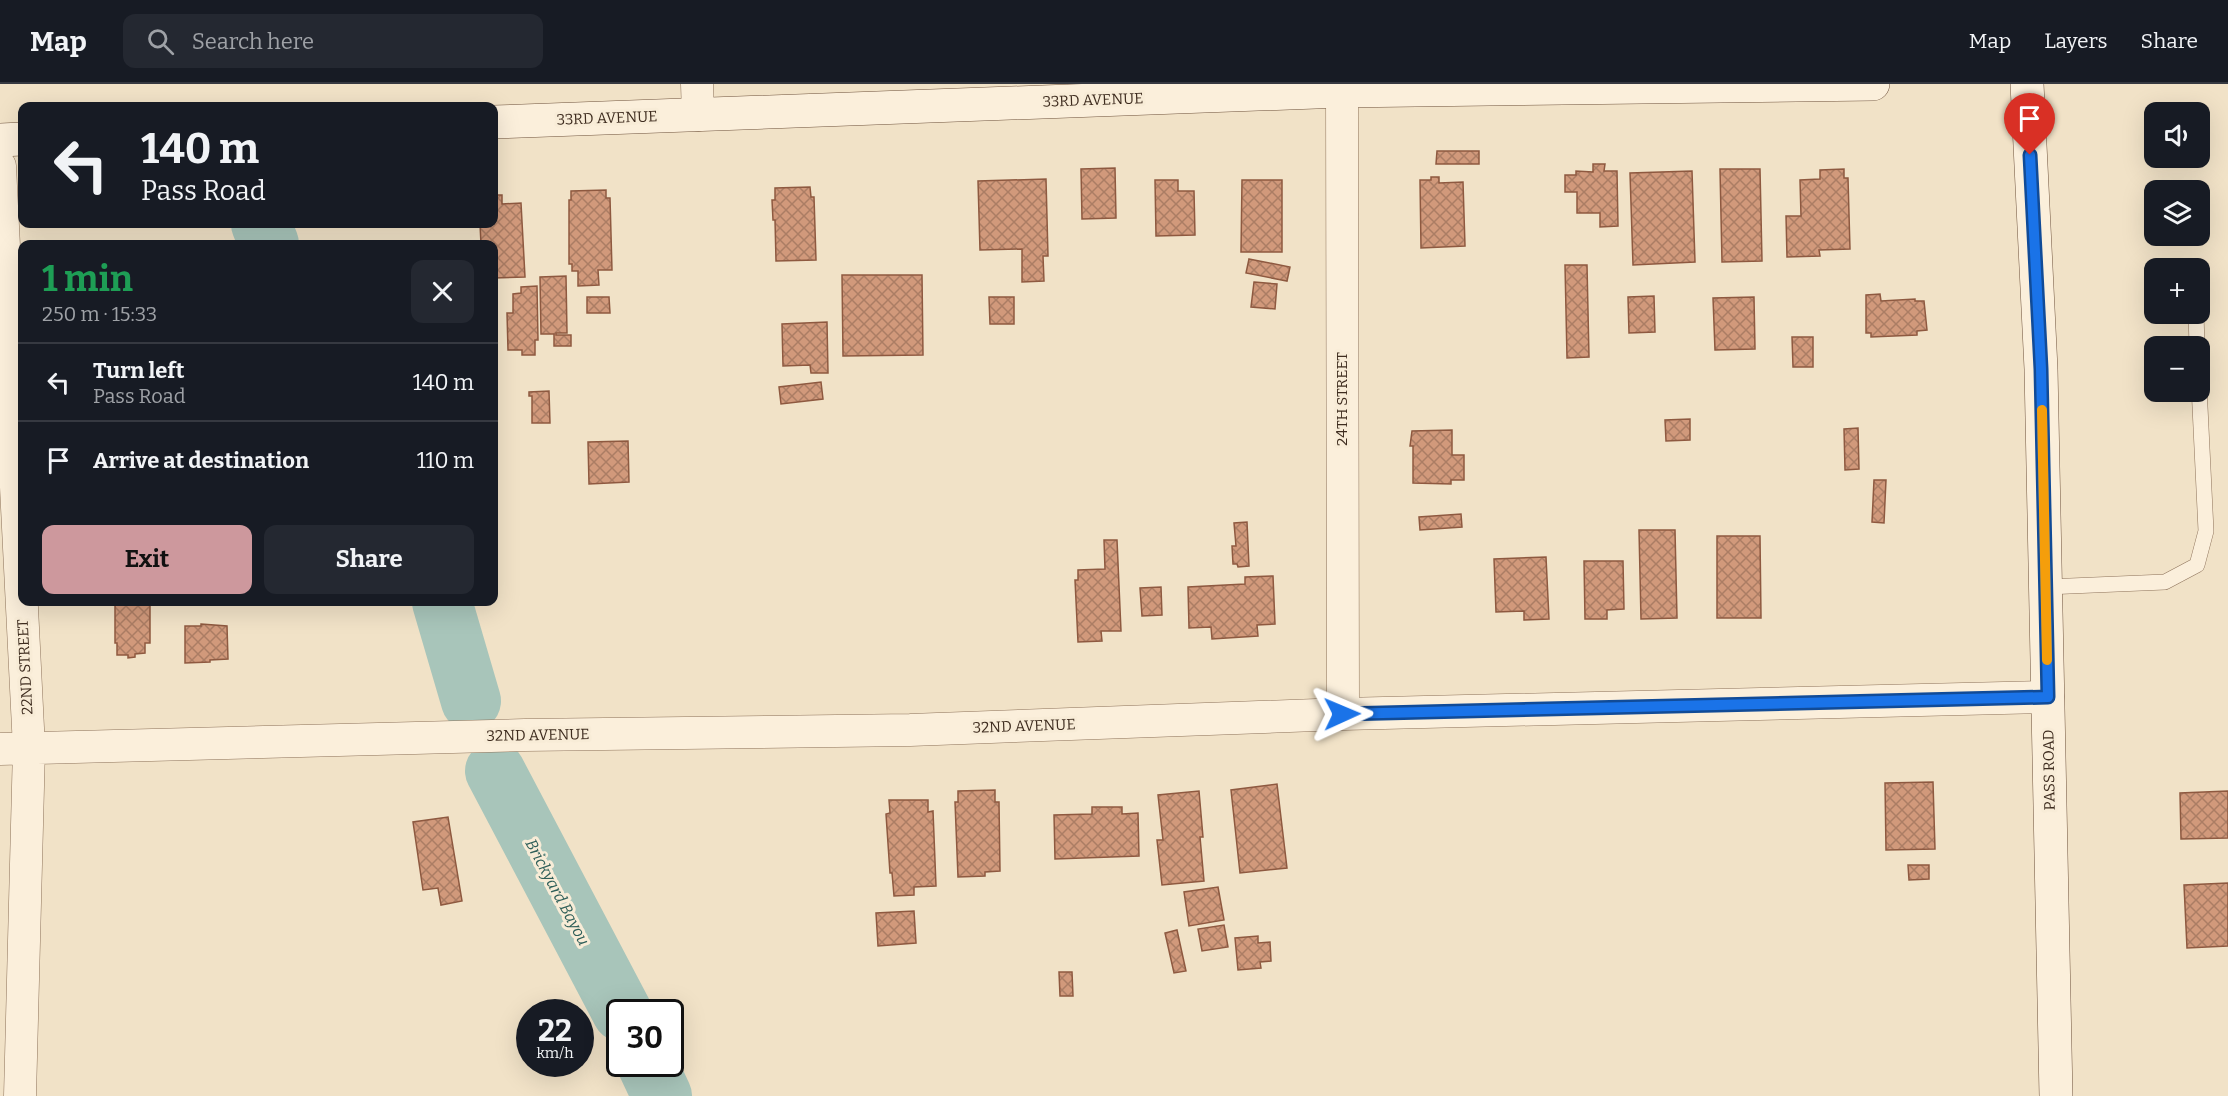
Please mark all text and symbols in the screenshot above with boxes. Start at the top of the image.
search box [123,14,543,68]
text: Map [30,25,87,58]
icon: search [144,25,177,58]
text: Search here [192,28,314,55]
text: Map [1969,28,2011,54]
text: Layers [2044,28,2108,54]
text: Share [2141,28,2198,54]
street label: 33RD AVENUE [1042,89,1144,111]
pin [2004,93,2055,155]
icon: arrive [2013,102,2046,135]
map controls [2144,102,2210,402]
button: sound [2144,102,2210,168]
street label: 33RD AVENUE [556,107,658,129]
text: 140 m [141,124,259,174]
icon: left [42,126,120,204]
text: Pass Road [141,175,266,207]
button: layers [2144,180,2210,246]
text: 1 min [42,257,133,301]
button: + [2144,258,2210,324]
button: close [411,260,474,323]
text: 250 m · 15:33 [42,302,157,326]
button: − [2144,336,2210,402]
street label: 24TH STREET [1333,352,1351,446]
text: Turn left [93,357,185,384]
icon: left [42,366,75,399]
text: 140 m [413,369,474,396]
text: Pass Road [93,384,186,408]
icon: arrive [42,444,75,477]
text: Arrive at destination [93,447,309,474]
text: 110 m [417,447,474,474]
button: Exit [42,525,252,594]
button: Share [264,525,474,594]
street label: 22ND STREET [13,619,36,715]
position arrow [1310,682,1374,746]
street label: 32ND AVENUE [972,715,1076,737]
street label: 32ND AVENUE [486,725,590,745]
street label: PASS ROAD [2039,730,2059,810]
water label: Brickyard Bayou [521,836,594,949]
speed limit sign: 30 [606,999,684,1077]
text: 22 [538,1013,572,1049]
text: km/h [536,1044,574,1062]

